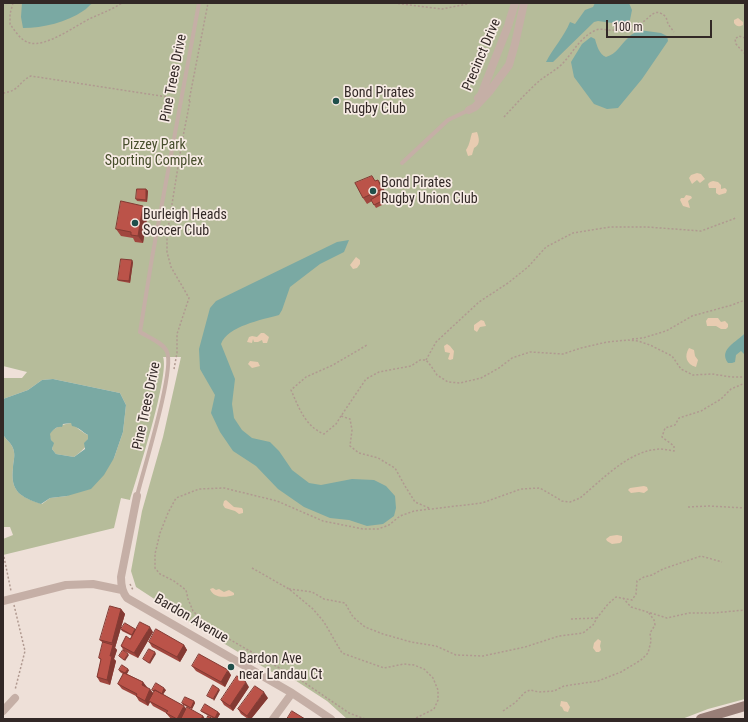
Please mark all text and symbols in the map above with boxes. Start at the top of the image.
scale bar [608,12,714,38]
street label: Precinct Drive [459,16,505,94]
text: 100 m [613,20,643,34]
street label: Pine Trees Drive [157,33,191,123]
place label: Bond Pirates Rugby Club [344,85,414,118]
marker: Bond Pirates Rugby Club [331,96,341,106]
park label: Pizzey Park Sporting Complex [105,137,203,170]
place label: Bond Pirates Rugby Union Club [381,175,478,208]
marker: Bond Pirates Rugby Union Club [368,186,378,196]
place label: Burleigh Heads Soccer Club [143,207,227,240]
marker: Burleigh Heads Soccer Club [130,218,140,228]
street label: Pine Trees Drive [130,361,164,451]
street label: Bardon Avenue [151,591,231,647]
place label: Bardon Ave near Landau Ct [239,651,322,684]
marker: Bardon Ave near Landau Ct [226,662,236,672]

